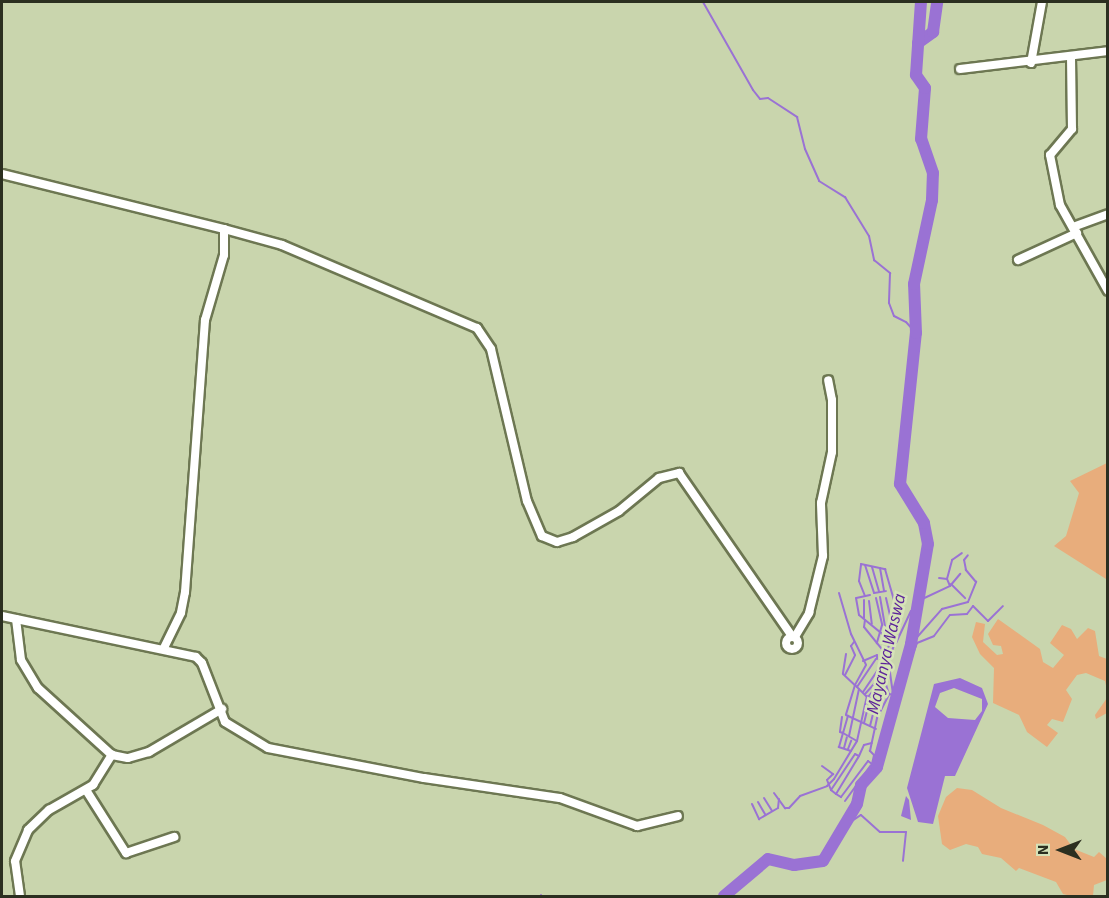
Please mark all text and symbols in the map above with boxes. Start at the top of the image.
water label: Mayanya Waswa [863,592,911,716]
north arrow [1031,820,1091,880]
text: N [1032,845,1054,855]

